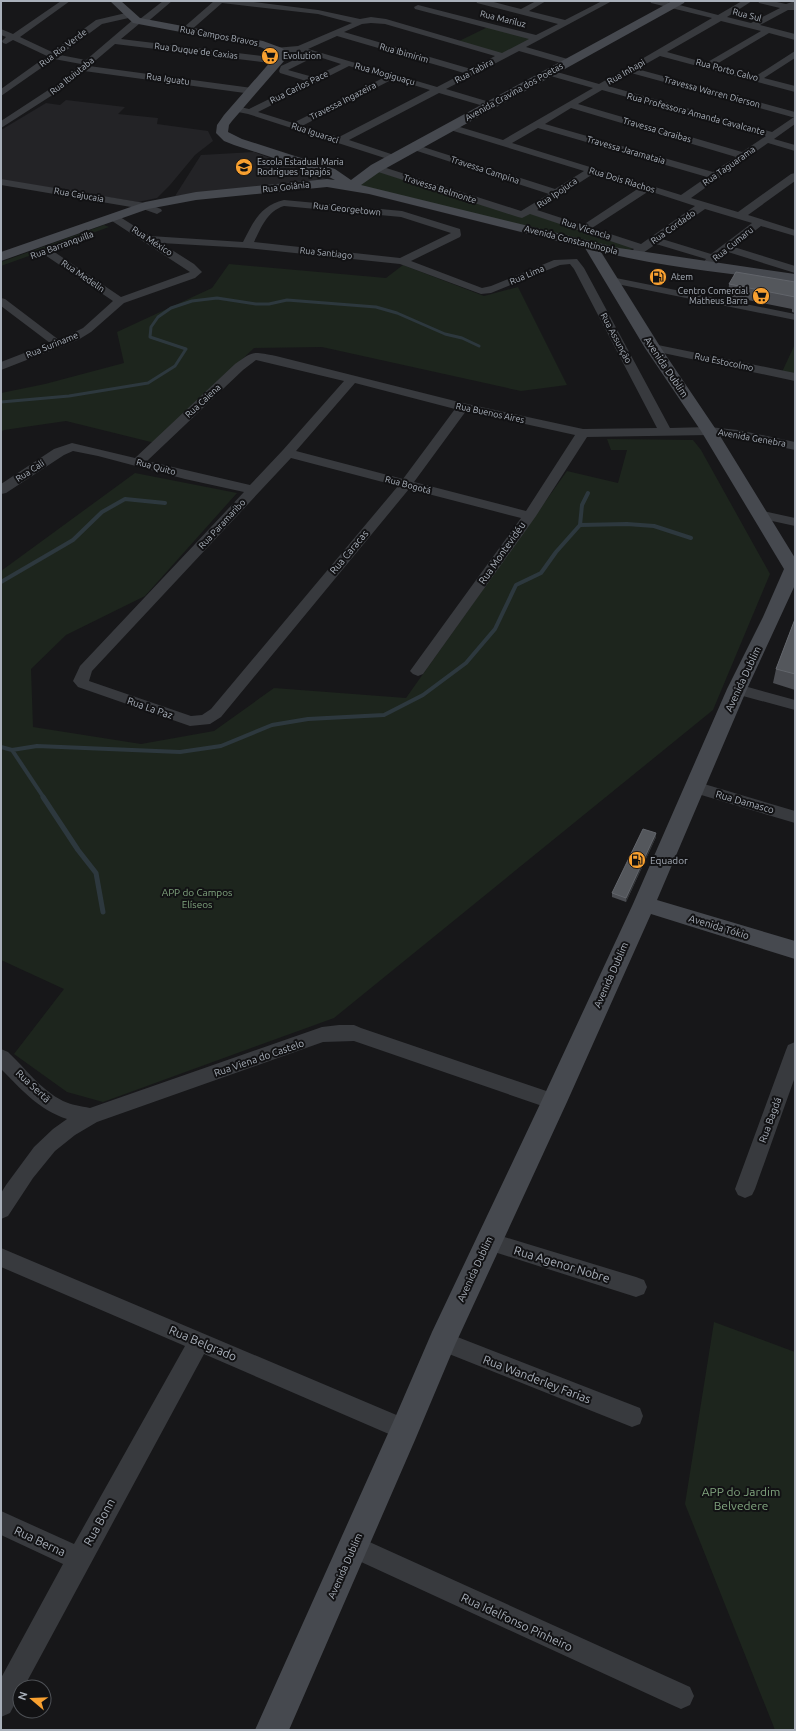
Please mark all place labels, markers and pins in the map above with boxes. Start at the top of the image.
supermarket icon: Evolution [260,46,280,66]
place label: Evolution [283,51,321,61]
school or university icon: Escola Estadual Maria Rodrigues Tapajós [234,157,254,177]
place label: Escola Estadual Maria Rodrigues Tapajós [257,157,344,177]
fuel station icon: Atem [648,267,668,287]
place label: Atem [671,272,693,282]
place label: Centro Comercial Matheus Barra [678,286,749,306]
supermarket icon: Centro Comercial Matheus Barra [751,286,771,306]
fuel station icon: Equador [627,850,647,870]
place label: Equador [650,855,688,866]

